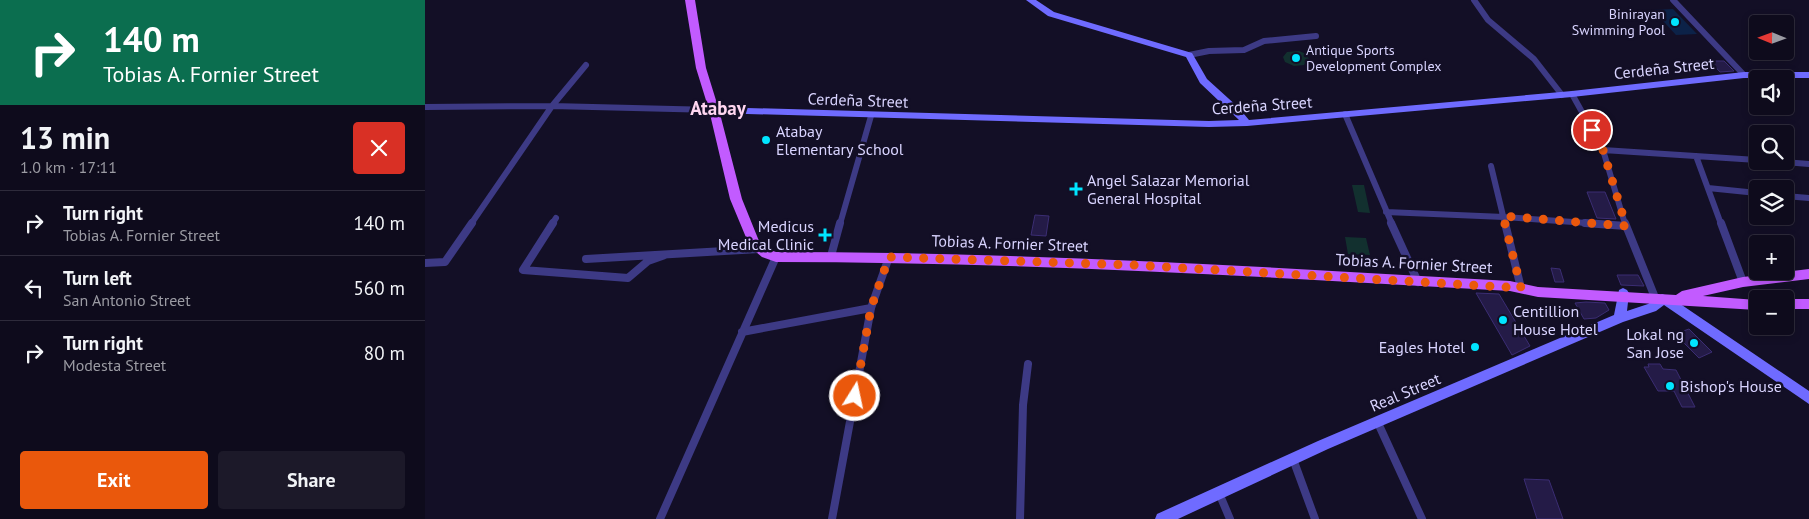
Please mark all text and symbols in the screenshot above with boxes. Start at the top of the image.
place label: Binirayan Swimming Pool [1572,5,1665,39]
north arrow [1749,15,1794,60]
map controls [1749,15,1794,335]
text: 140 m [103,16,200,62]
marker: Binirayan Swimming Pool [1669,16,1681,28]
icon: right [20,20,85,85]
place label: Antique Sports Development Complex [1306,41,1442,75]
marker: Antique Sports Development Complex [1290,52,1302,64]
street label: Cerdeña Street [1613,53,1716,83]
text: Tobias A. Fornier Street [103,60,319,88]
button: sound [1749,70,1794,115]
street label: Cerdeña Street [807,88,909,112]
street label: Cerdeña Street [1211,91,1313,118]
district label: Atabay [690,96,747,120]
pin [1571,109,1613,151]
icon: arrive [1578,116,1606,144]
text: 13 min [20,118,110,157]
place label: Atabay Elementary School [776,121,904,159]
button: close [353,122,405,174]
button: search [1749,125,1794,170]
marker: Atabay Elementary School [760,134,772,146]
text: 1.0 km · 17:11 [20,157,117,177]
place label: Angel Salazar Memorial General Hospital [1087,170,1250,208]
button: layers [1749,180,1794,225]
marker: Angel Salazar Memorial General Hospital [1069,182,1083,196]
text: Turn right [63,201,143,225]
icon: right [20,209,48,237]
text: 140 m [353,211,405,235]
place label: Medicus Medical Clinic [718,216,814,254]
text: Tobias A. Fornier Street [63,225,220,245]
marker: Medicus Medical Clinic [818,228,832,242]
street label: Tobias A. Fornier Street [931,230,1089,256]
button: + [1749,235,1794,280]
street label: Tobias A. Fornier Street [1335,249,1494,277]
text: Turn left [63,266,132,290]
icon: left [20,274,48,302]
text: 560 m [353,276,405,300]
text: San Antonio Street [63,290,191,310]
button: − [1749,290,1794,335]
place label: Centillion House Hotel [1513,301,1598,339]
marker: Centillion House Hotel [1497,314,1509,326]
place label: Lokal ng San Jose [1626,324,1684,362]
text: Turn right [63,331,143,355]
place label: Eagles Hotel [1379,337,1465,357]
marker: Lokal ng San Jose [1688,337,1700,349]
icon: right [20,339,48,367]
text: 80 m [364,341,405,365]
marker: Eagles Hotel [1469,341,1481,353]
text: Modesta Street [63,355,166,375]
street label: Real Street [1367,368,1444,416]
position arrow [828,369,880,421]
place label: Bishop's House [1680,376,1782,396]
marker: Bishop's House [1664,380,1676,392]
button: Exit [20,451,208,509]
button: Share [218,451,405,509]

